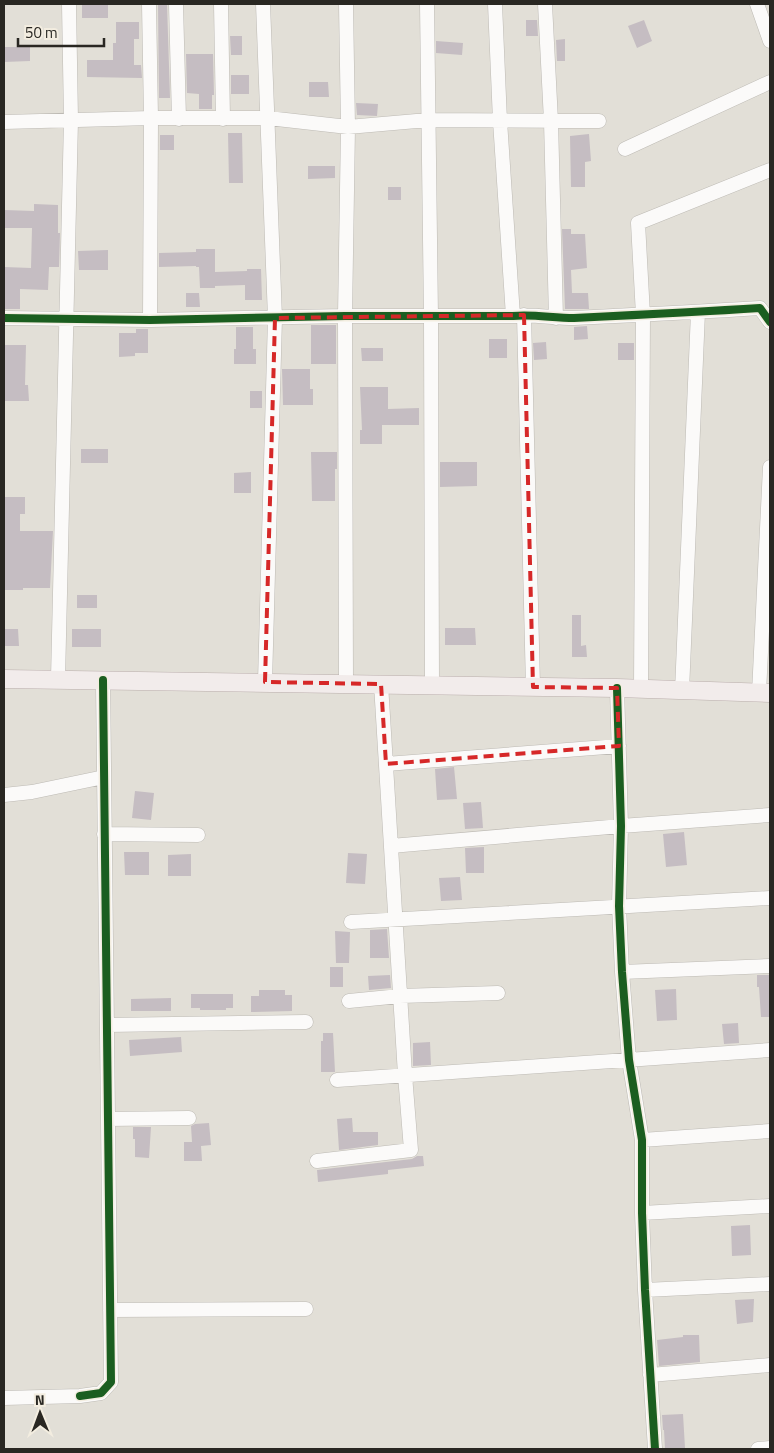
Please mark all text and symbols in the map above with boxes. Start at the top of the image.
scale bar [18,15,104,47]
text: 50 m [25,21,58,44]
north arrow [15,1388,65,1438]
text: N [35,1389,45,1410]

